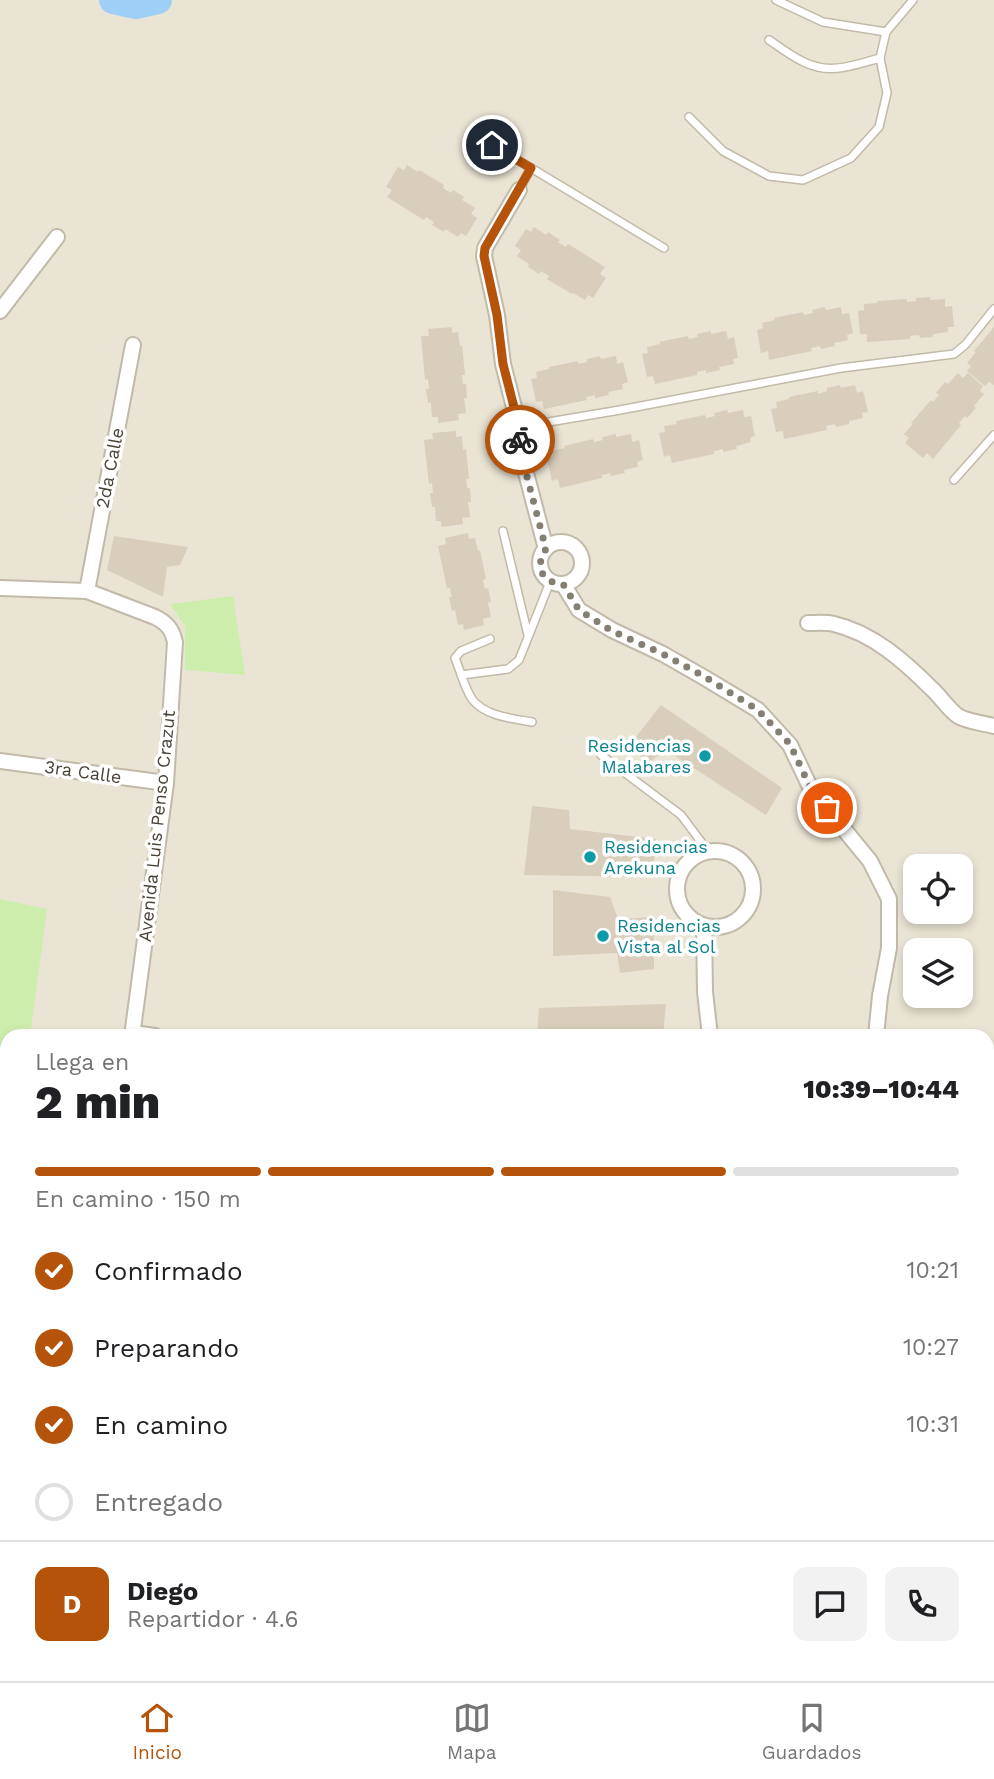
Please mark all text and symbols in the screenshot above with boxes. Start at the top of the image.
pin [462,115,522,175]
icon: home [473,126,511,164]
courier [485,405,555,475]
icon: bike [501,421,539,459]
street label: 2da Calle [91,426,128,510]
street label: Avenida Luis Penso Crazut [134,709,179,943]
place label: Residencias Malabares [587,735,691,777]
marker: Residencias Malabares [697,748,713,764]
street label: 3ra Calle [43,756,123,787]
pin [797,778,857,838]
icon: bag [808,789,846,827]
place label: Residencias Arekuna [604,836,708,878]
marker: Residencias Arekuna [582,849,598,865]
map controls [903,854,973,1008]
button: locate [903,854,973,924]
place label: Residencias Vista al Sol [617,915,721,957]
marker: Residencias Vista al Sol [595,928,611,944]
button: layers [903,938,973,1008]
text: Llega en [35,1049,129,1076]
text: 10:39–10:44 [803,1074,959,1104]
text: 2 min [35,1075,160,1129]
text: En camino · 150 m [35,1186,241,1213]
icon: check [35,1252,73,1290]
text: Confirmado [94,1256,243,1286]
text: 10:21 [907,1257,959,1284]
icon: check [35,1329,73,1367]
text: Preparando [94,1333,239,1363]
text: 10:27 [903,1334,959,1361]
icon: check [35,1406,73,1444]
text: En camino [94,1410,228,1440]
text: 10:31 [907,1411,959,1438]
text: Entregado [94,1487,223,1517]
button: chat [793,1567,867,1641]
button: phone [885,1567,959,1641]
text: Diego [127,1576,198,1606]
text: D [63,1589,81,1619]
text: Repartidor · 4.6 [127,1606,299,1633]
tab: Inicio [133,1699,182,1764]
tab: Mapa [447,1699,497,1764]
tab: Guardados [762,1699,861,1764]

